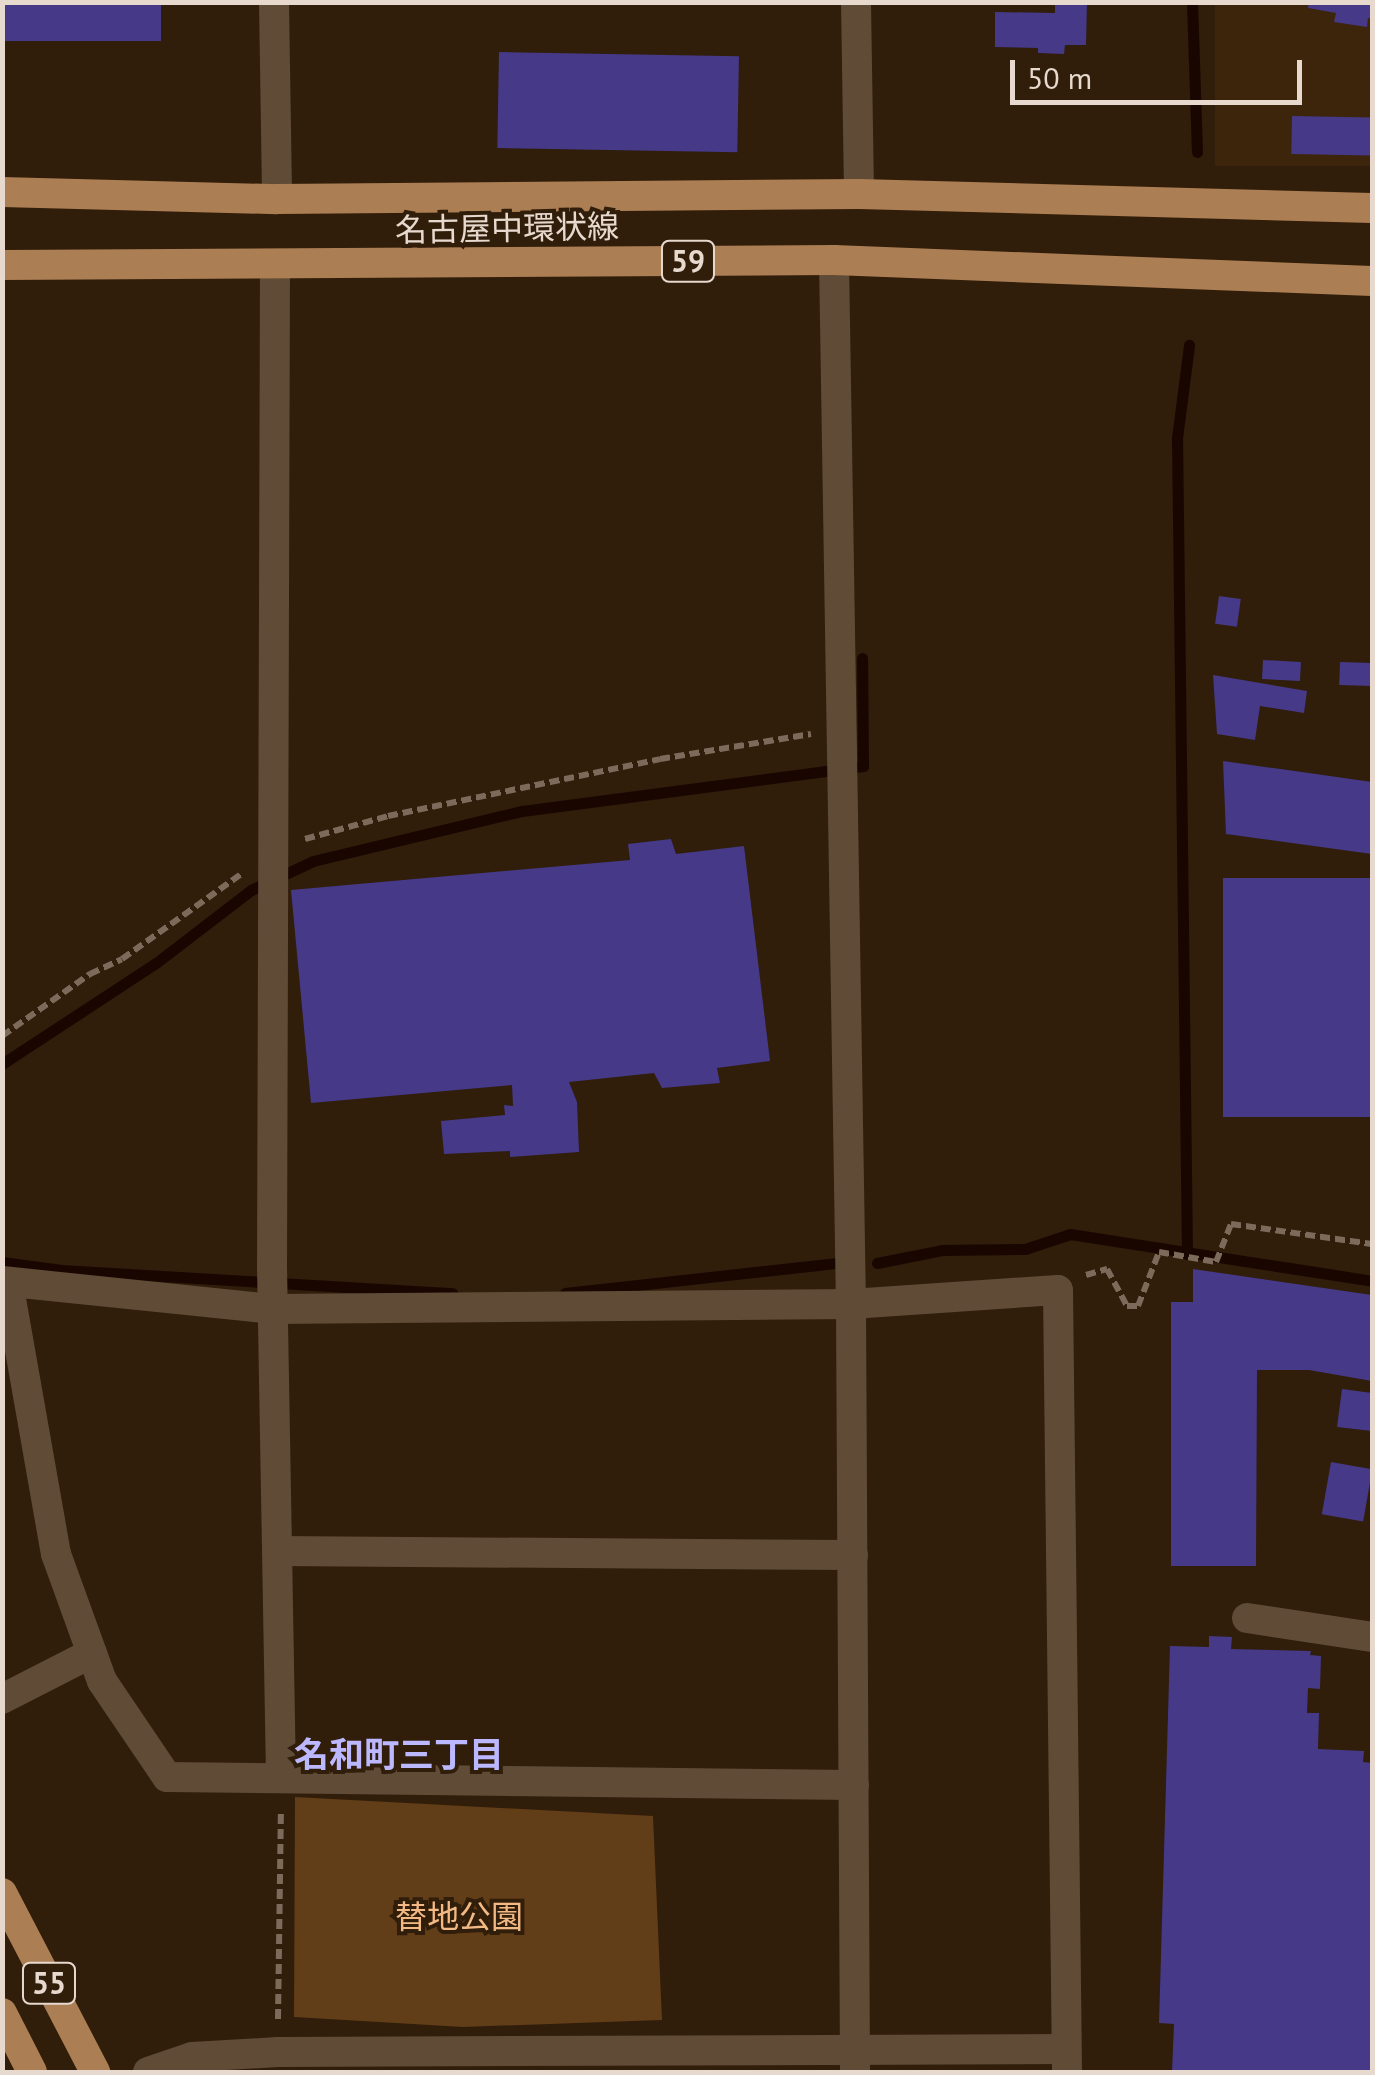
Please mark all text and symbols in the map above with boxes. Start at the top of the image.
scale bar [1015,40,1308,102]
text: 50 m [1027,58,1092,97]
street label: 名古屋中環状線 [395,207,619,249]
road number: 59 [660,236,716,286]
district label: 名和町三丁目 [294,1733,504,1775]
park label: 替地公園 [395,1897,523,1935]
road number: 55 [22,1958,76,2008]

